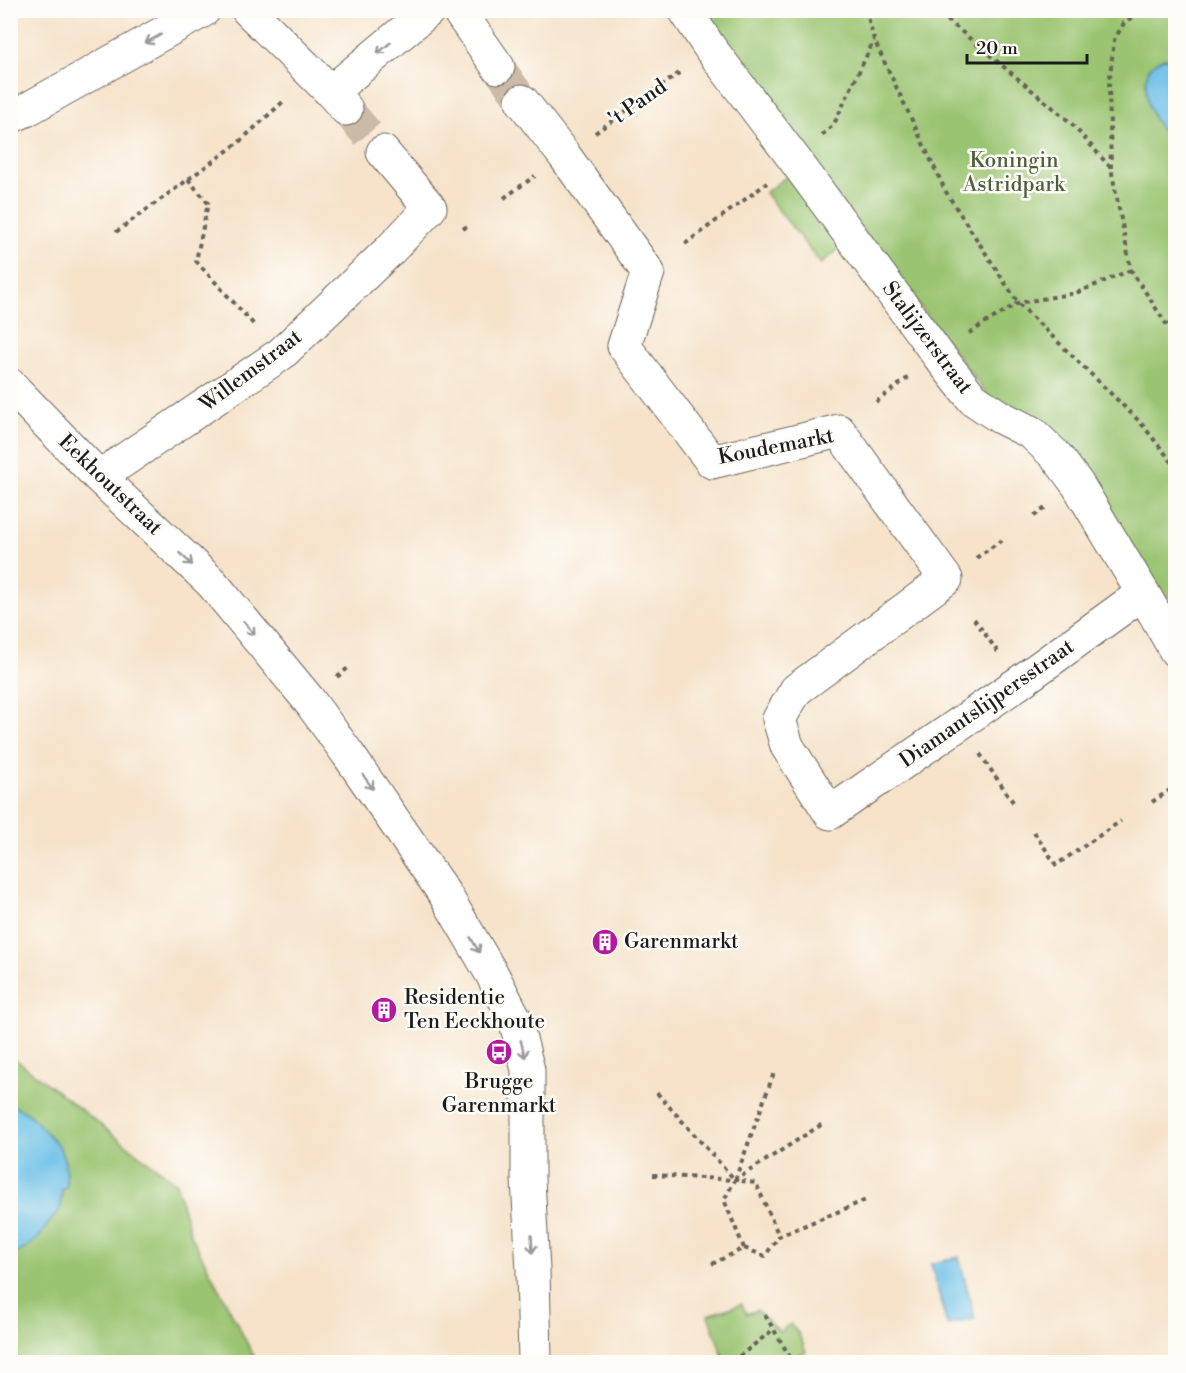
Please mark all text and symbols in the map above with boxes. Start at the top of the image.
scale bar [967,27,1087,65]
one-way arrow [145,33,162,45]
text: 20 m [976,37,1018,60]
one-way arrow [377,41,392,55]
street label: 't Pand [604,74,672,132]
park label: Koningin Astridpark [962,148,1066,198]
street label: Stalijzerstraat [876,277,978,400]
street label: Willemstraat [194,324,308,418]
street label: Koudemarkt [716,423,837,471]
street label: Eekhoutstraat [53,429,168,541]
one-way arrow [179,552,194,566]
one-way arrow [242,620,256,635]
street label: Diamantslijpersstraat [895,634,1080,774]
one-way arrow [362,774,374,790]
building icon: Garenmarkt [590,927,620,957]
place label: Garenmarkt [624,929,739,955]
one-way arrow [469,936,481,953]
place label: Residentie Ten Eeckhoute [404,985,545,1035]
building icon: Residentie Ten Eeckhoute [369,995,399,1025]
bus stop icon: Brugge Garenmarkt [484,1037,514,1067]
one-way arrow [518,1040,529,1059]
place label: Brugge Garenmarkt [442,1069,557,1119]
one-way arrow [526,1233,537,1253]

